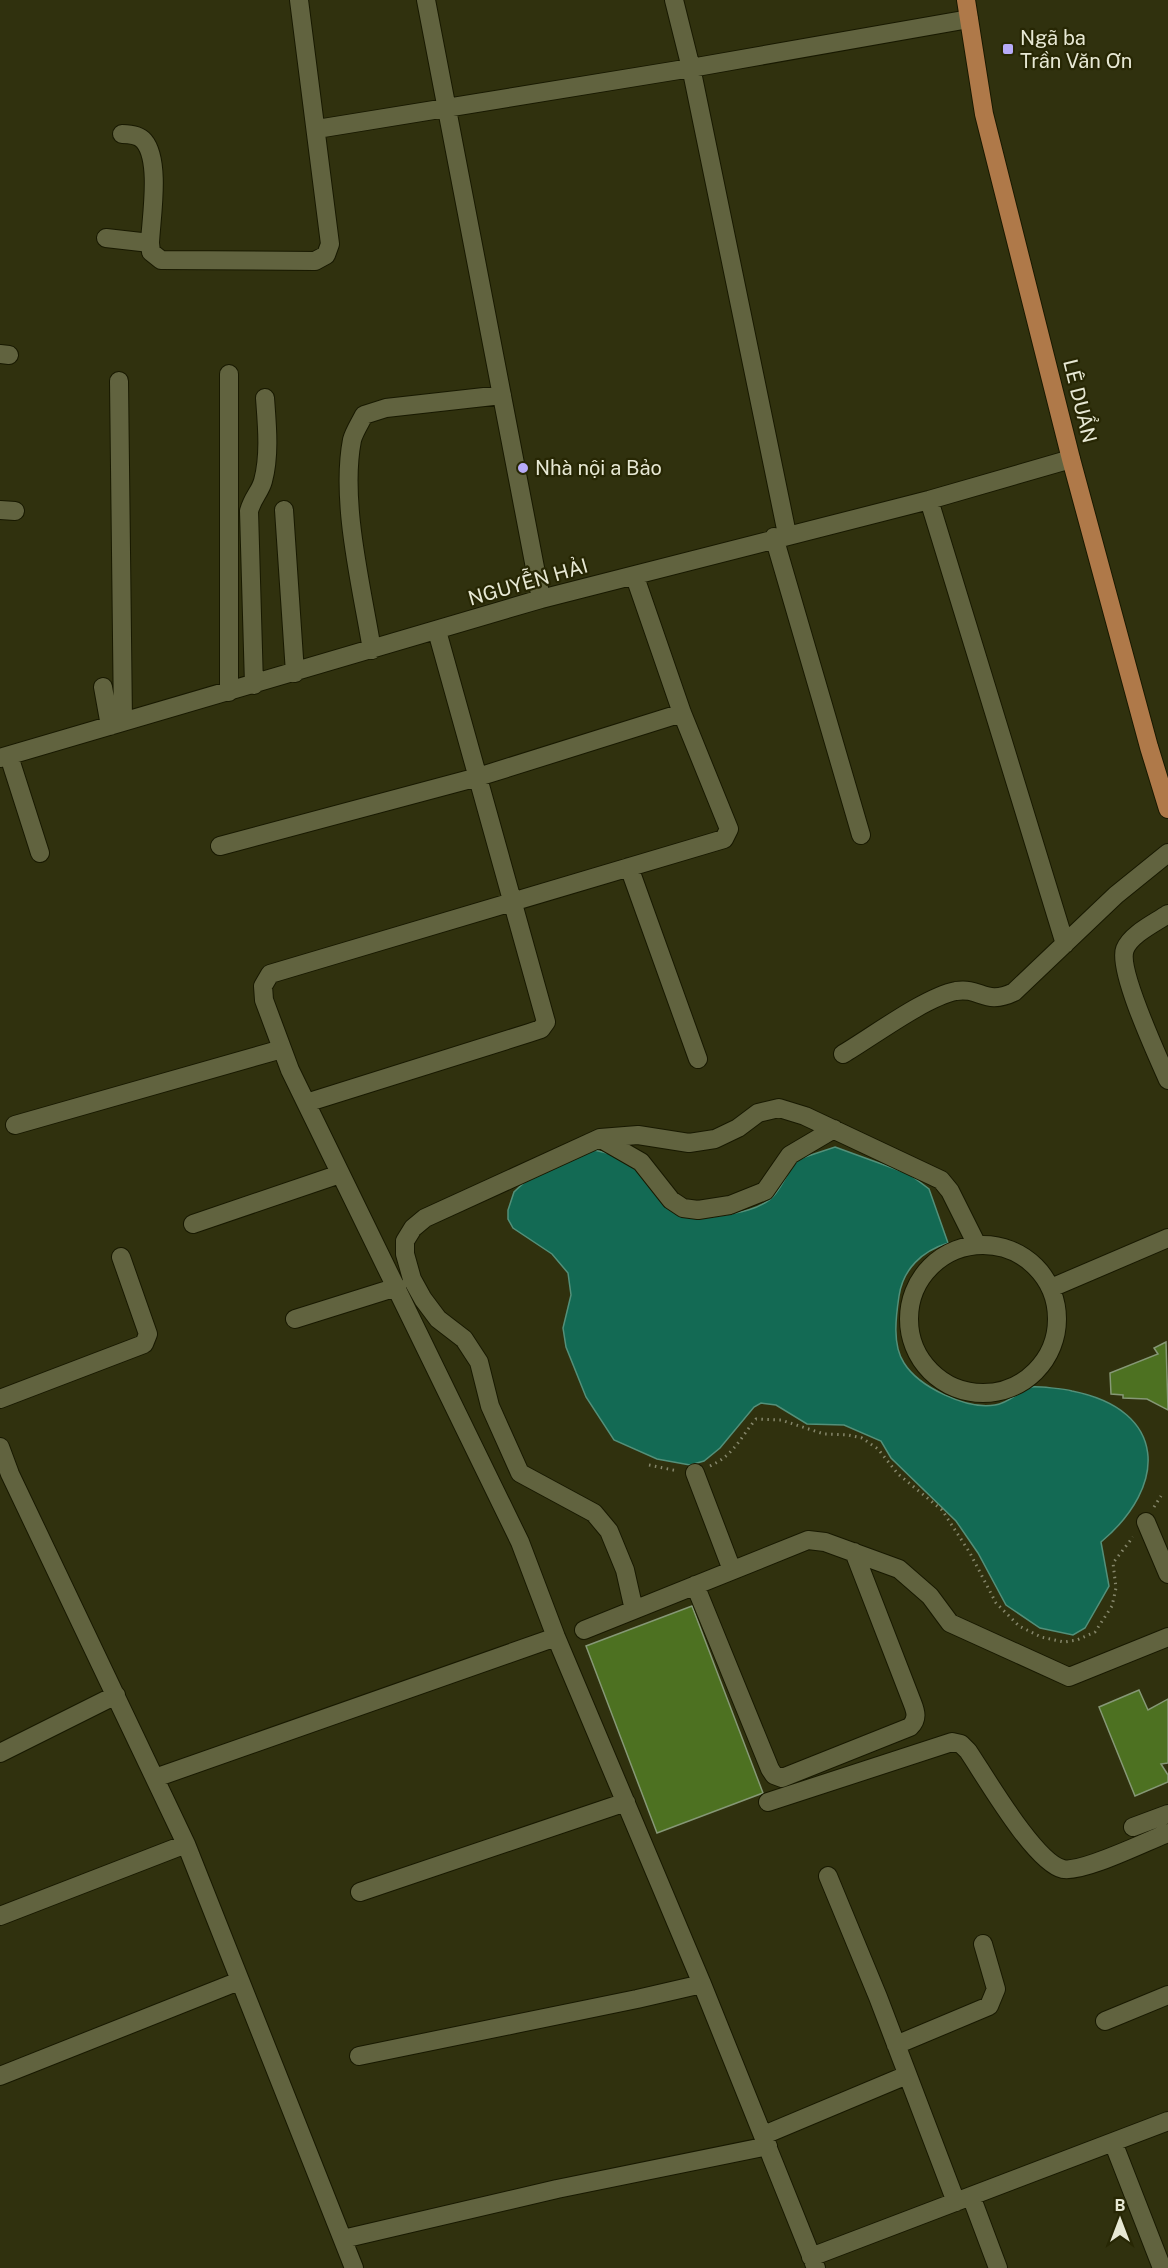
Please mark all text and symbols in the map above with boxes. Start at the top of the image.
place label: Ngã ba Trần Văn Ơn [1020,26,1132,73]
marker: Ngã ba Trần Văn Ơn [1001,42,1015,56]
street label: LÊ DUẨN [1058,356,1106,445]
place label: Nhà nội a Bảo [535,456,662,480]
marker: Nhà nội a Bảo [516,461,530,475]
street label: NGUYỄN HẢI [464,550,591,611]
north arrow [1090,2190,1150,2250]
text: B [1115,2196,1126,2215]

